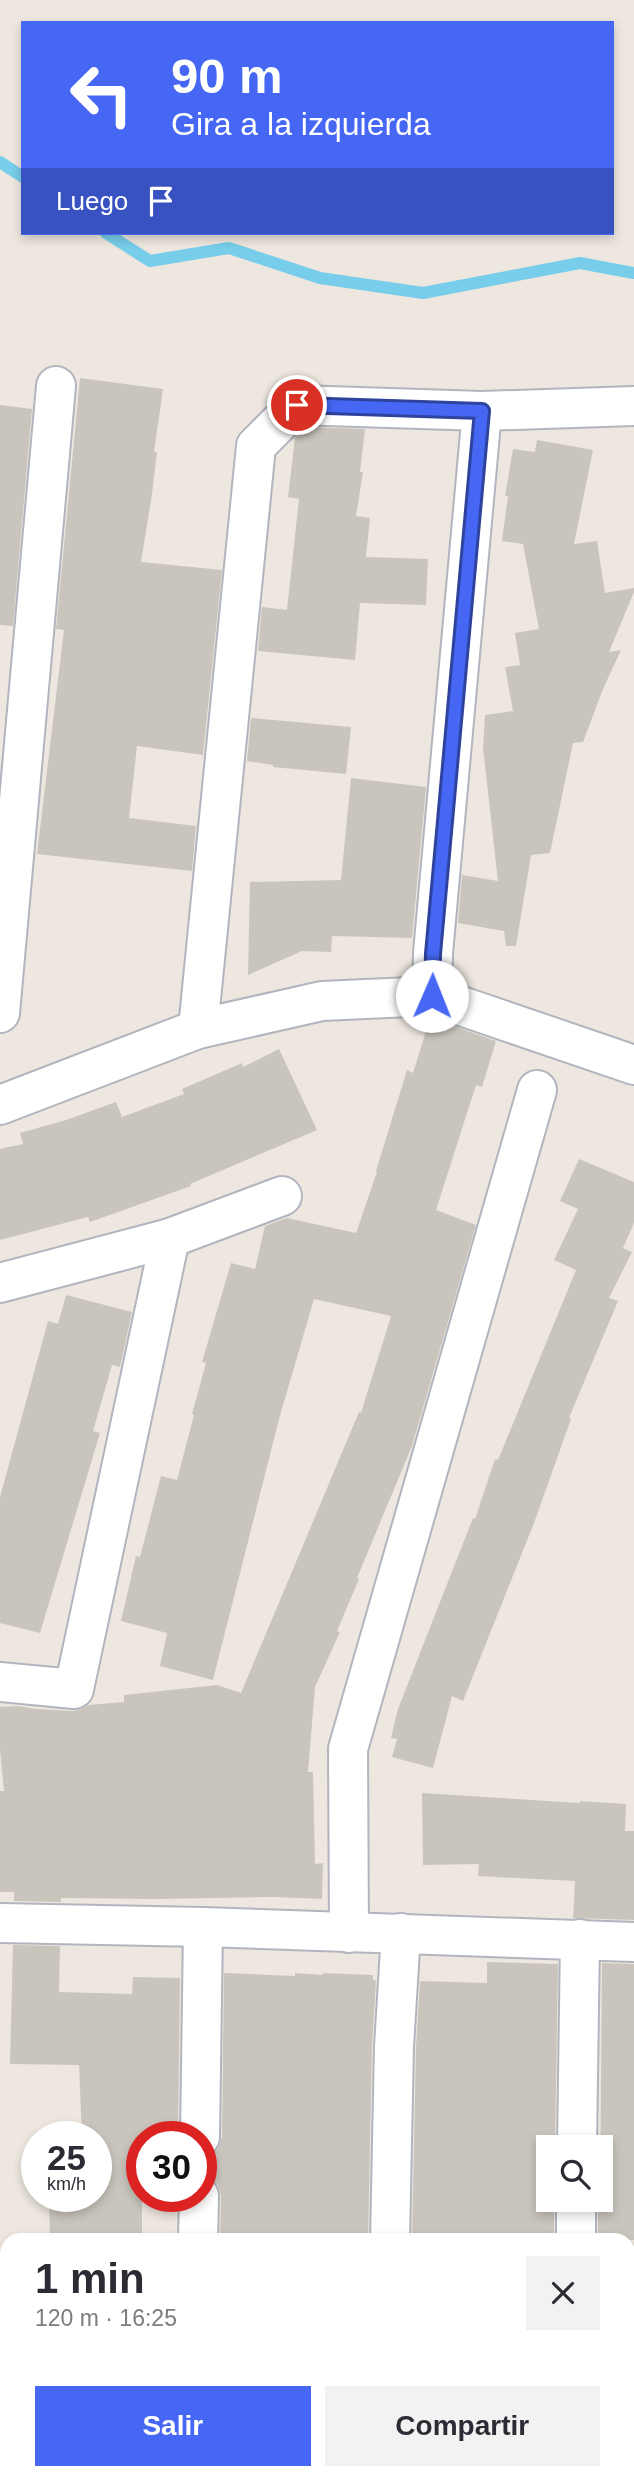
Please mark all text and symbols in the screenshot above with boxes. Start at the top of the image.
icon: left [56,49,147,140]
text: 90 m [171,49,283,103]
text: Gira a la izquierda [171,106,431,142]
icon: arrive [142,182,180,220]
text: Luego [56,186,128,216]
pin [267,375,327,435]
icon: arrive [278,386,316,424]
position arrow [395,959,469,1033]
speed limit sign: 30 [126,2121,217,2212]
map controls [536,2135,613,2212]
button: search [536,2135,613,2212]
text: 25 [47,2138,86,2177]
text: km/h [47,2174,86,2194]
text: 1 min [35,2255,145,2302]
button: close [526,2256,600,2330]
text: 120 m · 16:25 [35,2305,177,2331]
button: Salir [35,2386,311,2466]
button: Compartir [325,2386,600,2466]

